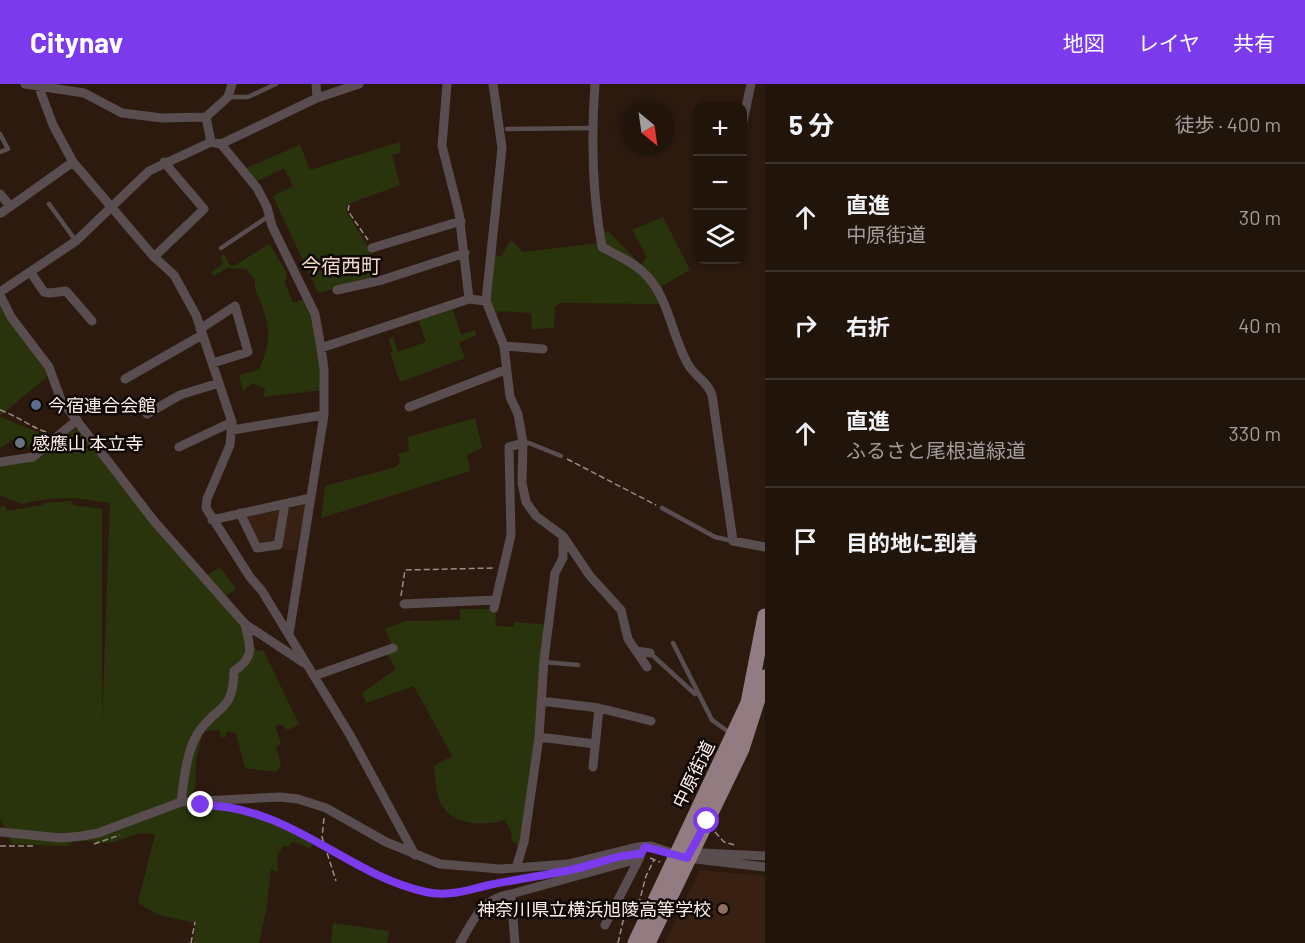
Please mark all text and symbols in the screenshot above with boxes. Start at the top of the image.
text: Citynav [30,25,123,59]
text: 地図 [1063,30,1105,55]
text: レイヤ [1138,30,1200,55]
text: 共有 [1233,30,1275,55]
north arrow [621,102,675,156]
map controls [693,102,747,264]
button: + [693,102,747,156]
text: 5 分 [789,109,834,140]
text: 徒歩 · 400 m [1175,112,1281,136]
button: − [693,156,747,210]
text: 直進 [846,191,890,217]
icon: ahead [789,201,822,234]
text: 30 m [1239,205,1281,229]
button: layers [693,210,747,264]
text: 中原街道 [846,222,926,246]
district label: 今宿西町 [301,253,381,277]
icon: right [789,309,822,342]
text: 右折 [846,313,890,339]
text: 40 m [1238,313,1281,337]
place label: 今宿連合会館 [48,394,156,416]
marker: 今宿連合会館 [29,398,43,412]
text: 直進 [846,407,890,433]
icon: ahead [789,417,822,450]
text: 330 m [1229,421,1281,445]
place label: 感應山 本立寺 [32,432,144,454]
marker: 感應山 本立寺 [13,436,27,450]
text: ふるさと尾根道緑道 [846,438,1026,462]
icon: arrive [789,525,822,558]
text: 目的地に到着 [846,529,978,555]
street label: 中原街道 [667,737,719,811]
route end [187,791,213,817]
route start [693,807,719,833]
place label: 神奈川県立横浜旭陵高等学校 [477,898,711,920]
marker: 神奈川県立横浜旭陵高等学校 [716,902,730,916]

